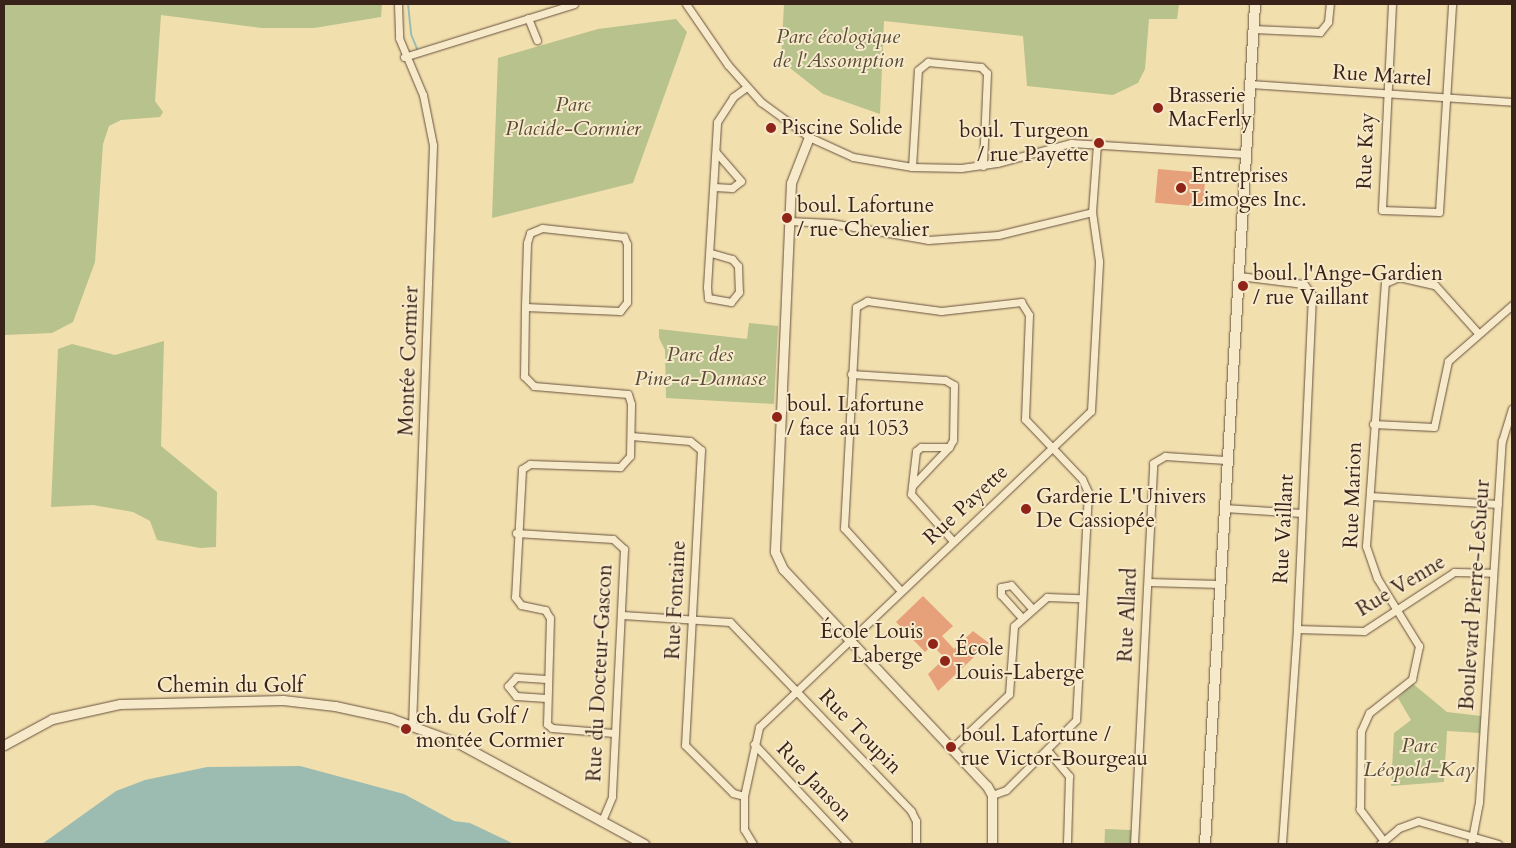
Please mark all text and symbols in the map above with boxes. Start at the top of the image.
park label: Parc écologique de l'Assomption [772,24,904,74]
street label: Rue Martel [1332,60,1432,92]
place label: Brasserie MacFerly [1168,83,1252,133]
park label: Parc Placide-Cormier [505,92,641,142]
marker: Brasserie MacFerly [1152,102,1164,114]
street label: Rue Kay [1352,112,1380,190]
place label: Piscine Solide [781,115,903,141]
place label: boul. Turgeon / rue Payette [959,118,1089,168]
marker: Piscine Solide [765,122,777,134]
marker: boul. Turgeon / rue Payette [1093,137,1105,149]
place label: Entreprises Limoges Inc. [1191,163,1307,213]
marker: Entreprises Limoges Inc. [1175,182,1187,194]
place label: boul. Lafortune / rue Chevalier [797,193,934,243]
marker: boul. Lafortune / rue Chevalier [781,212,793,224]
place label: boul. l'Ange-Gardien / rue Vaillant [1253,261,1443,311]
marker: boul. l'Ange-Gardien / rue Vaillant [1237,280,1249,292]
street label: Montée Cormier [394,285,424,437]
park label: Parc des Pine-a-Damase [634,342,766,392]
place label: boul. Lafortune / face au 1053 [787,392,924,442]
marker: boul. Lafortune / face au 1053 [771,411,783,423]
street label: Rue Marion [1339,441,1367,549]
street label: Rue Payette [919,460,1013,550]
street label: Rue Vaillant [1269,473,1299,585]
street label: Boulevard Pierre-LeSueur [1454,479,1496,711]
place label: Garderie L'Univers De Cassiopée [1036,484,1206,534]
marker: Garderie L'Univers De Cassiopée [1020,503,1032,515]
street label: Rue Fontaine [660,540,692,660]
street label: Rue Venne [1352,550,1450,622]
street label: Rue du Docteur-Gascon [582,564,618,782]
street label: Rue Allard [1113,567,1143,663]
place label: École Louis Laberge [820,619,923,669]
place label: École Louis-Laberge [955,636,1084,686]
marker: École Louis Laberge [927,638,939,650]
marker: École Louis-Laberge [939,655,951,667]
street label: Chemin du Golf [157,673,303,699]
street label: Rue Toupin [813,684,907,780]
place label: ch. du Golf / montée Cormier [416,704,564,754]
place label: boul. Lafortune / rue Victor-Bourgeau [961,722,1148,772]
marker: ch. du Golf / montée Cormier [400,723,412,735]
park label: Parc Léopold-Kay [1363,733,1475,783]
street label: Rue Janson [771,737,857,827]
marker: boul. Lafortune / rue Victor-Bourgeau [945,741,957,753]

